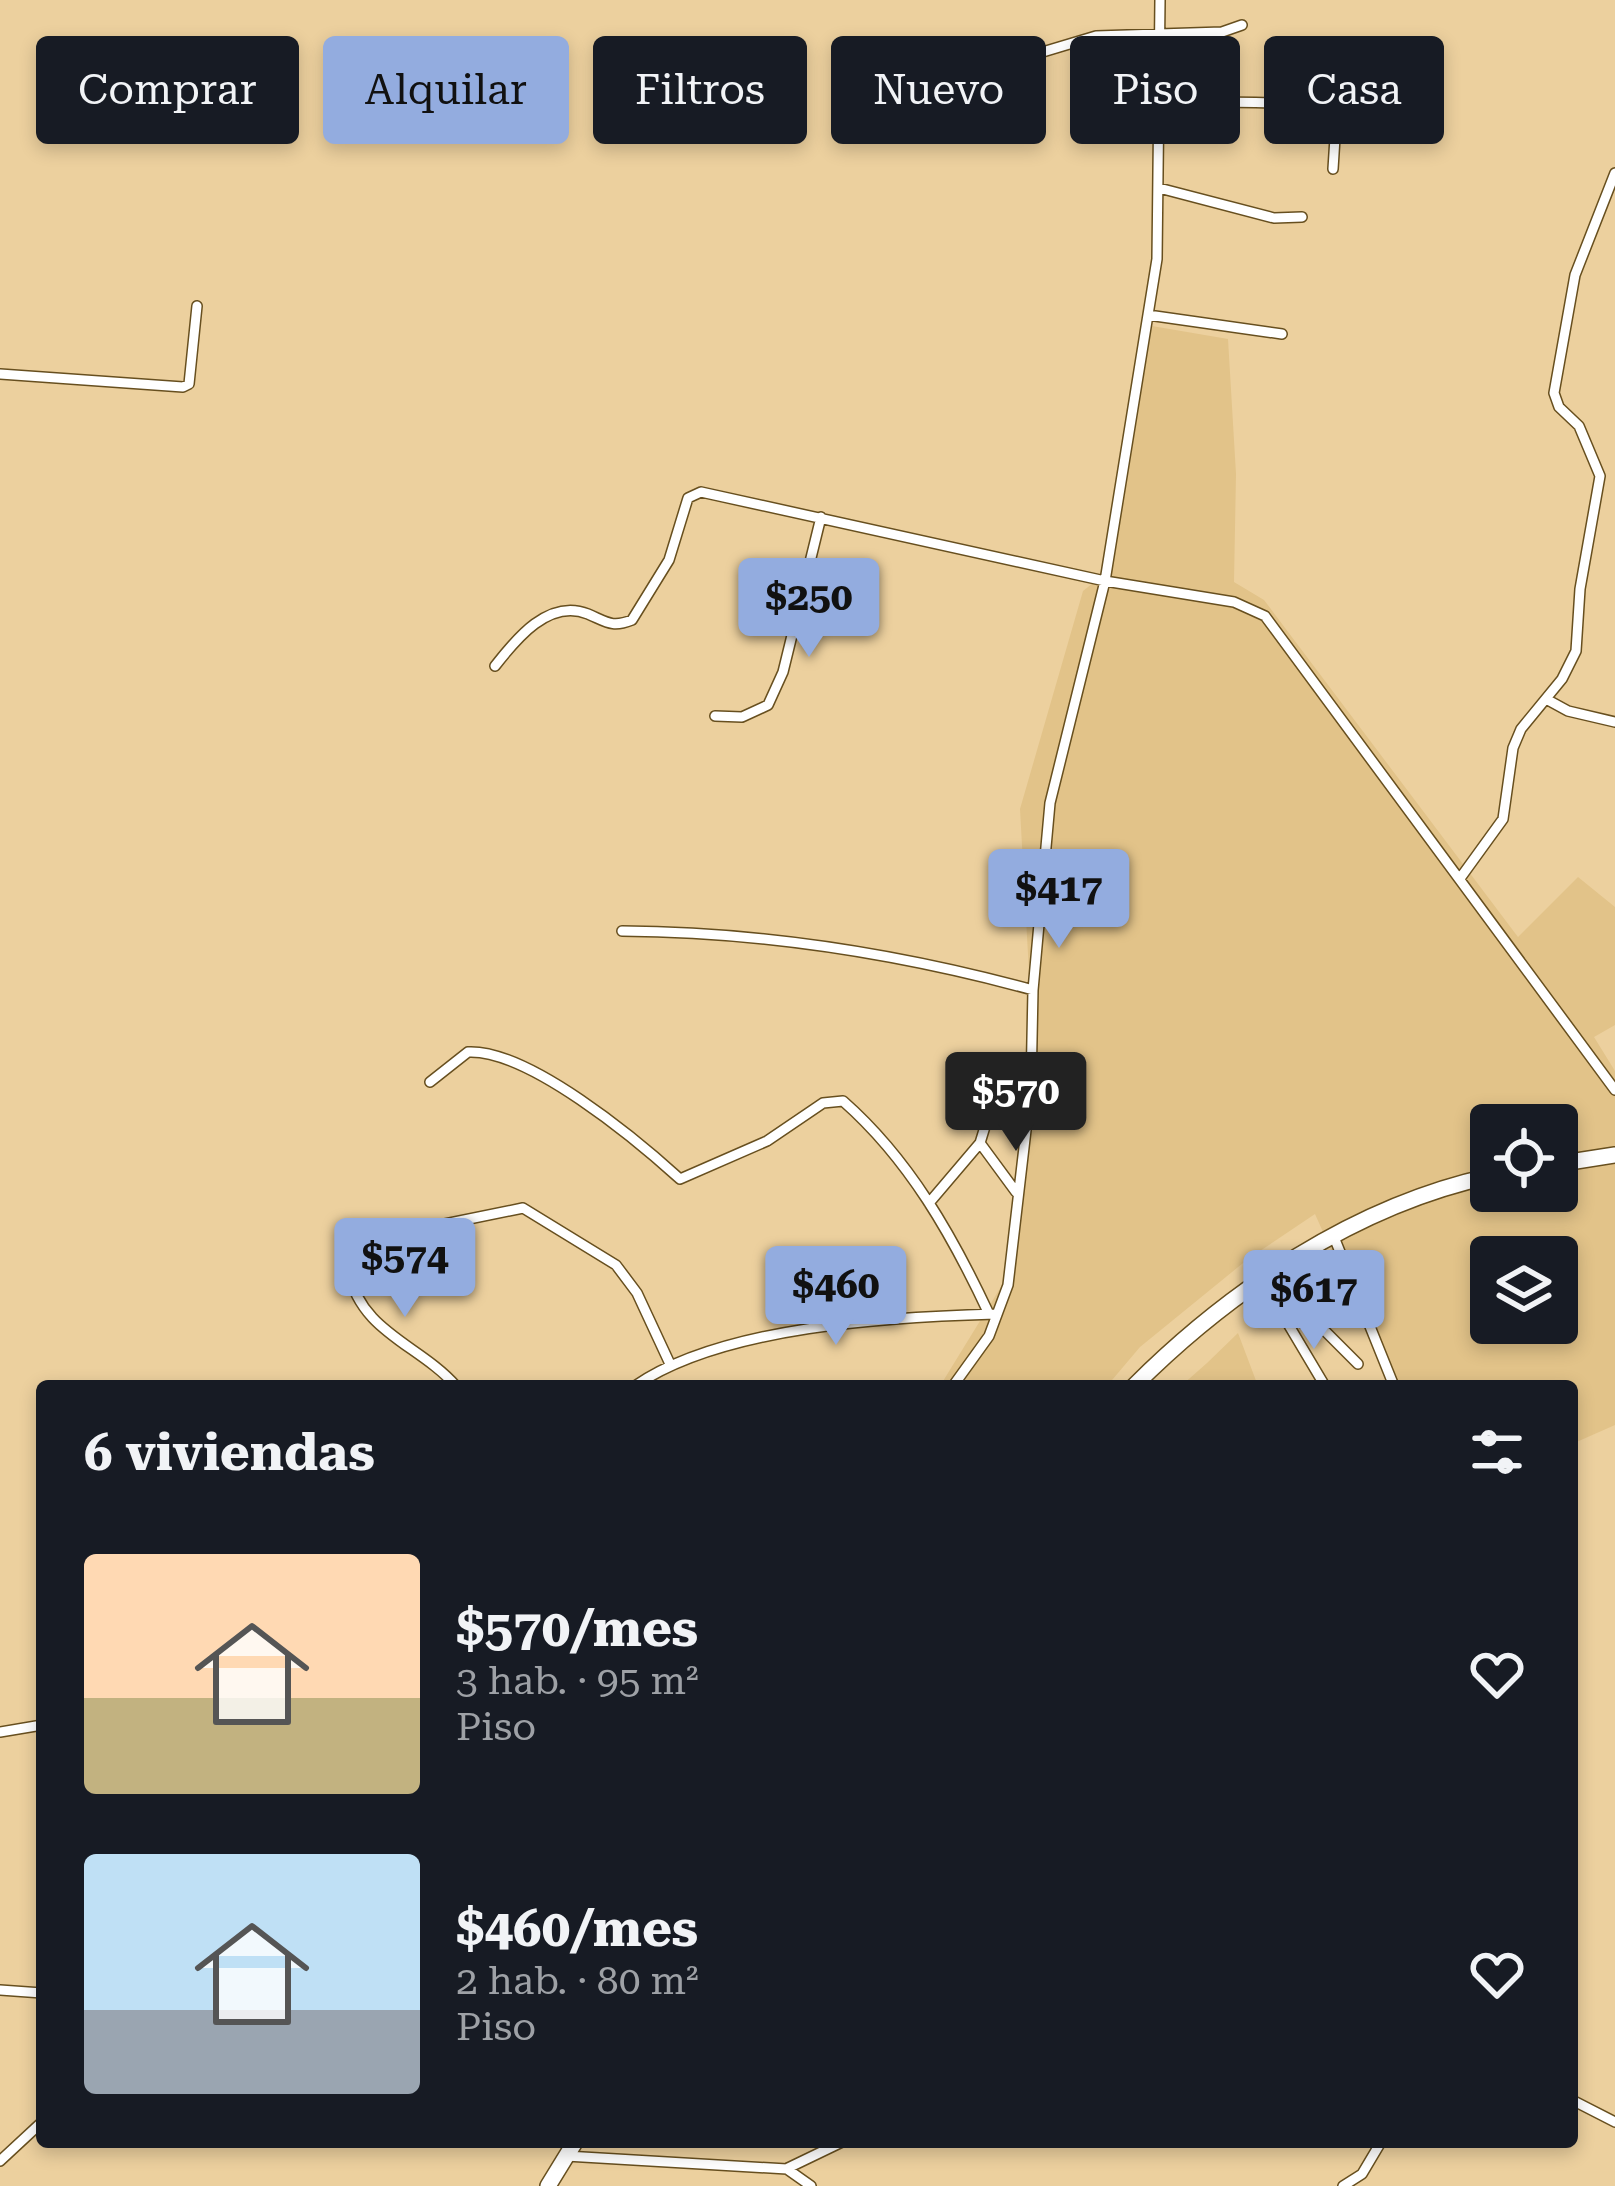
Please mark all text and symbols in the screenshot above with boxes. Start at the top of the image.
chip: Comprar [36,36,299,144]
chip: Alquilar [323,36,569,144]
chip: Filtros [593,36,807,144]
chip: Nuevo [831,36,1046,144]
chip: Piso [1070,36,1240,144]
chip: Casa [1264,36,1444,144]
pin: $250 [738,558,880,660]
text: $250 [765,574,853,620]
pin: $417 [988,849,1130,951]
text: $417 [1015,865,1103,911]
pin: $570 [945,1052,1087,1154]
text: $570 [972,1068,1060,1114]
map controls [1470,1104,1578,1344]
button: locate [1470,1104,1578,1212]
pin: $574 [334,1218,476,1320]
text: $574 [361,1234,449,1280]
button: layers [1470,1236,1578,1344]
pin: $460 [765,1246,907,1348]
pin: $617 [1243,1250,1385,1352]
text: $460 [792,1262,880,1308]
text: $617 [1270,1266,1358,1312]
icon: filters [1464,1419,1530,1485]
text: 6 viviendas [84,1423,375,1482]
text: $570/mes [456,1599,698,1658]
icon: home [180,1602,324,1746]
icon: heart [1464,1641,1530,1707]
text: 3 hab. · 95 m² [456,1658,699,1704]
text: Piso [456,1704,536,1750]
text: $460/mes [456,1899,698,1958]
icon: home [180,1902,324,2046]
icon: heart [1464,1941,1530,2007]
text: 2 hab. · 80 m² [456,1958,699,2004]
text: Piso [456,2004,536,2050]

